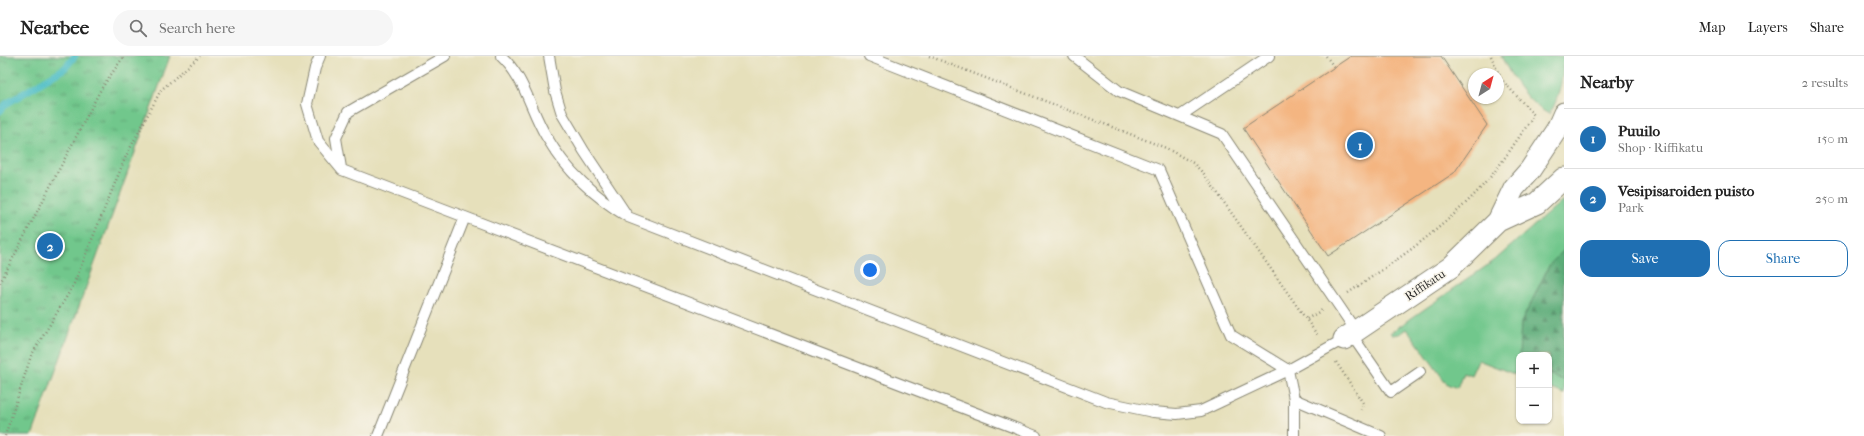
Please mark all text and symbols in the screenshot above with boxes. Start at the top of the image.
search box [113,10,393,46]
text: Nearbee [20,17,89,39]
icon: search [127,17,149,39]
text: Search here [159,19,235,37]
text: Map [1699,19,1726,36]
text: Layers [1748,19,1788,36]
text: Share [1810,19,1844,36]
north arrow [1468,68,1504,104]
text: Nearby [1580,72,1634,92]
text: 2 results [1802,75,1848,90]
text: Puuilo [1618,122,1660,140]
pin: 1 [1347,130,1373,160]
text: 1 [1591,131,1595,146]
text: 150 m [1817,131,1848,146]
text: Shop · Riffikatu [1618,140,1703,155]
text: Vesipisaroiden puisto [1618,182,1754,200]
text: 2 [1590,191,1596,206]
text: 250 m [1815,191,1848,206]
text: Park [1618,200,1644,215]
pin: 2 [37,231,63,261]
button: Save [1580,240,1710,277]
button: Share [1718,240,1848,277]
your location [860,260,880,280]
street label: Riffikatu [1402,266,1448,304]
map controls [1516,352,1552,424]
button: + [1516,352,1552,388]
button: − [1516,388,1552,424]

